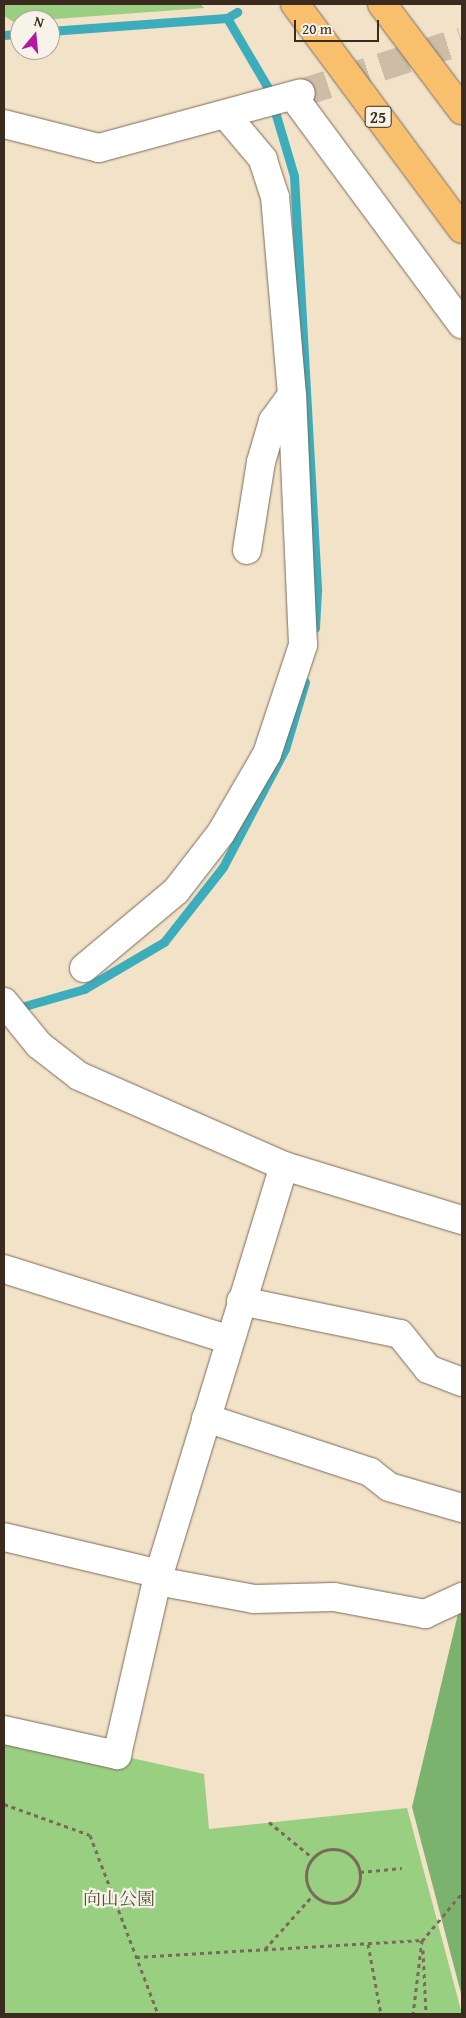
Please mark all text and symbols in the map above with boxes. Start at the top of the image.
north arrow [10,10,60,60]
scale bar [296,10,381,42]
text: N [32,11,46,33]
text: 20 m [302,18,332,39]
road number: 25 [364,104,392,130]
park label: 向山公園 [83,1888,155,1910]

